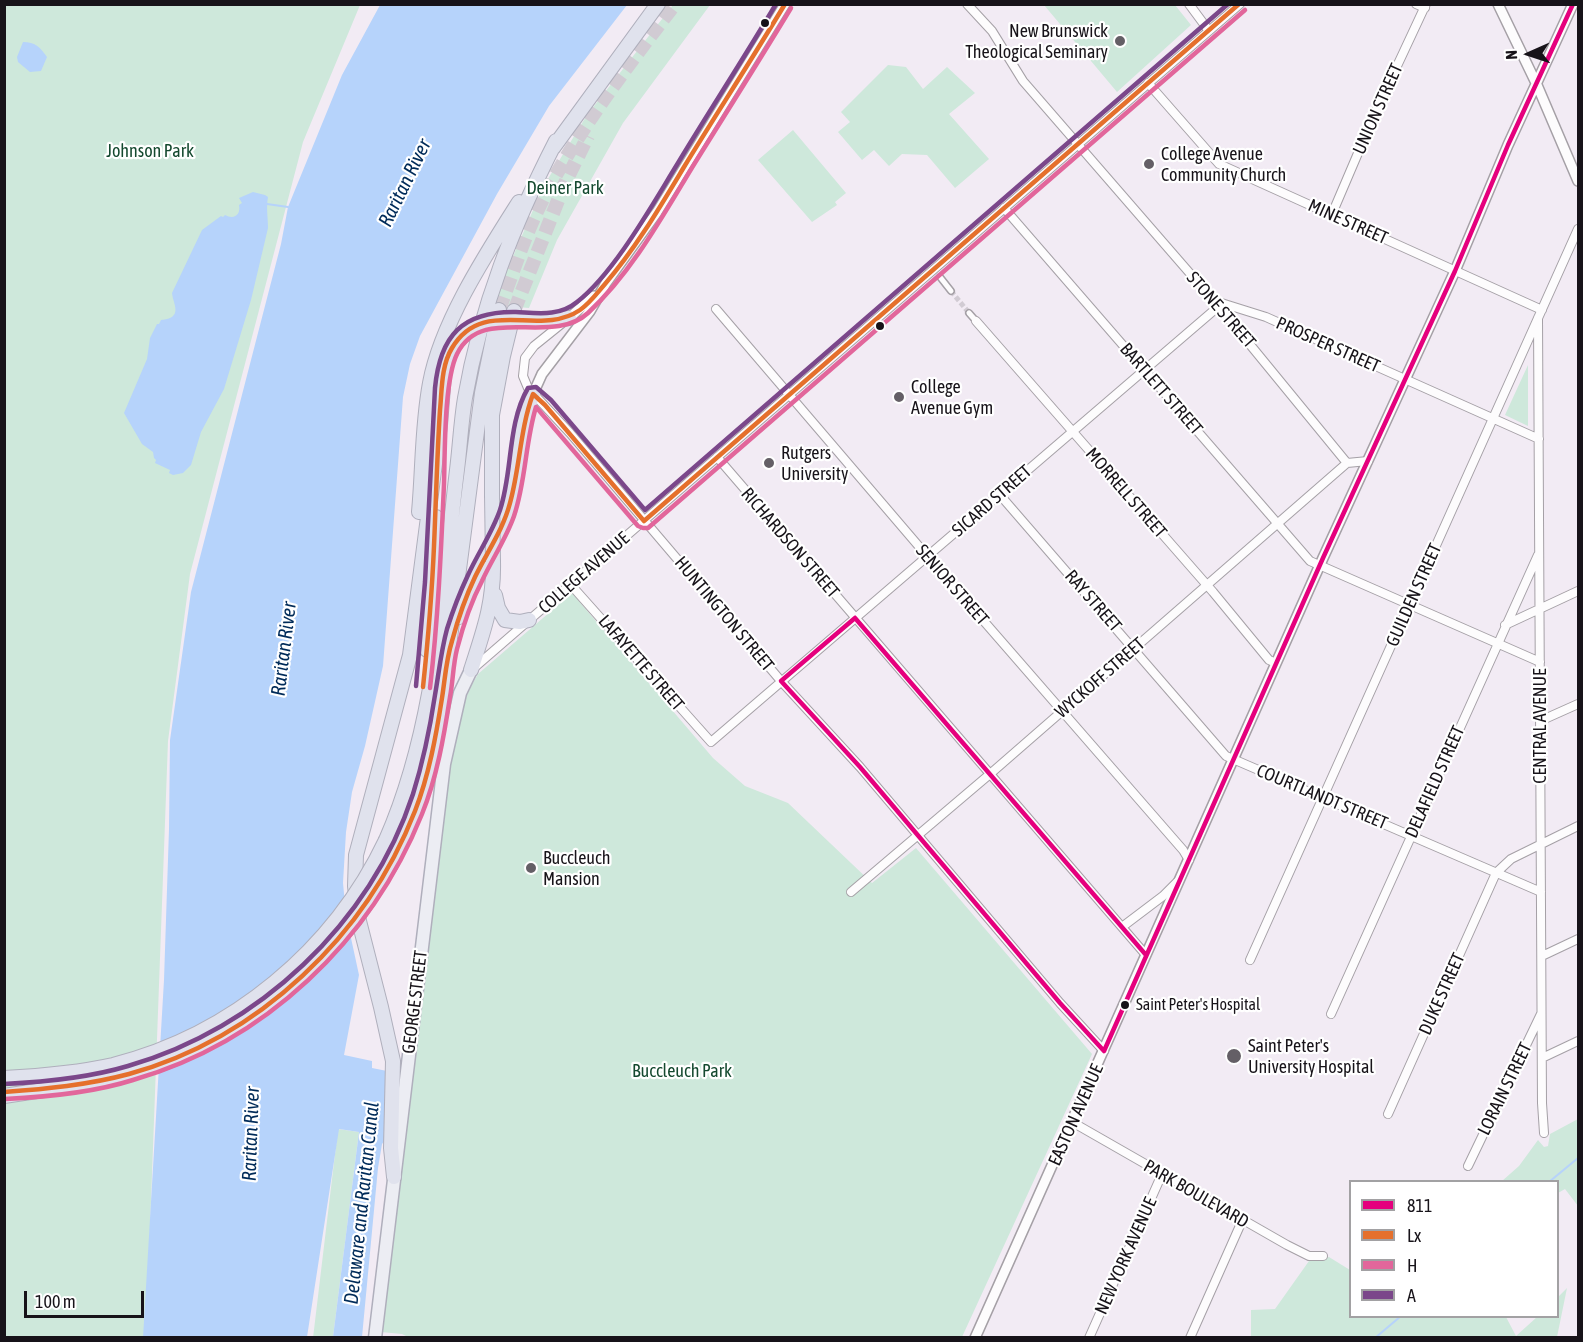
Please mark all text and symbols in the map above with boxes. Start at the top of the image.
unlabelled marker [759,17,771,29]
place label: New Brunswick Theological Seminary [965,20,1108,63]
north arrow [1499,24,1559,84]
marker: New Brunswick Theological Seminary [1113,34,1127,48]
text: N [1502,50,1520,60]
street label: UNION STREET [1348,60,1408,158]
water label: Raritan River [373,135,437,231]
park label: Johnson Park [106,140,194,162]
place label: College Avenue Community Church [1161,143,1286,186]
marker: College Avenue Community Church [1142,157,1156,171]
park label: Deiner Park [526,177,604,199]
street label: MINE STREET [1305,195,1391,249]
street label: STONE STREET [1182,267,1260,353]
street label: PROSPER STREET [1273,312,1383,378]
unlabelled marker [874,320,886,332]
street label: BARTLETT STREET [1115,339,1207,439]
place label: College Avenue Gym [911,376,993,418]
marker: College Avenue Gym [892,390,906,404]
place label: Rutgers University [781,442,848,484]
street label: MORRELL STREET [1081,444,1171,542]
marker: Rutgers University [762,456,776,470]
street label: SICARD STREET [948,461,1036,541]
street label: RICHARDSON STREET [736,483,844,603]
street label: COLLEGE AVENUE [534,528,634,618]
street label: SENIOR STREET [911,540,993,630]
street label: GUILDEN STREET [1382,540,1446,650]
street label: HUNTINGTON STREET [670,552,778,676]
street label: RAY STREET [1060,566,1126,636]
water label: Raritan River [266,601,302,697]
street label: LAFAYETTE STREET [594,611,688,715]
street label: WYCKOFF STREET [1051,633,1149,723]
street label: CENTRAL AVENUE [1529,668,1551,784]
street label: DELAFIELD STREET [1401,723,1469,841]
street label: COURTLANDT STREET [1253,760,1391,834]
place label: Buccleuch Mansion [543,847,610,890]
marker: Buccleuch Mansion [524,861,538,875]
street label: GEORGE STREET [398,949,432,1055]
street label: DUKE STREET [1414,950,1470,1038]
place label: Saint Peter's Hospital [1136,995,1260,1015]
marker: Saint Peter's Hospital [1119,999,1131,1011]
place label: Saint Peter's University Hospital [1248,1035,1374,1078]
street label: LORAIN STREET [1473,1039,1537,1139]
marker: Saint Peter's University Hospital [1225,1047,1243,1065]
park label: Buccleuch Park [632,1060,732,1082]
street label: EASTON AVENUE [1044,1061,1108,1169]
water label: Raritan River [237,1086,265,1182]
water label: Delaware and Raritan Canal [339,1100,385,1306]
street label: PARK BOULEVARD [1140,1155,1252,1233]
legend [1349,1180,1559,1318]
street label: NEW YORK AVENUE [1091,1194,1161,1318]
text: 811 [1407,1195,1432,1216]
text: Lx [1407,1225,1421,1246]
text: H [1407,1255,1417,1276]
scale bar [27,1279,147,1317]
text: A [1407,1285,1416,1306]
text: 100 m [35,1291,76,1312]

